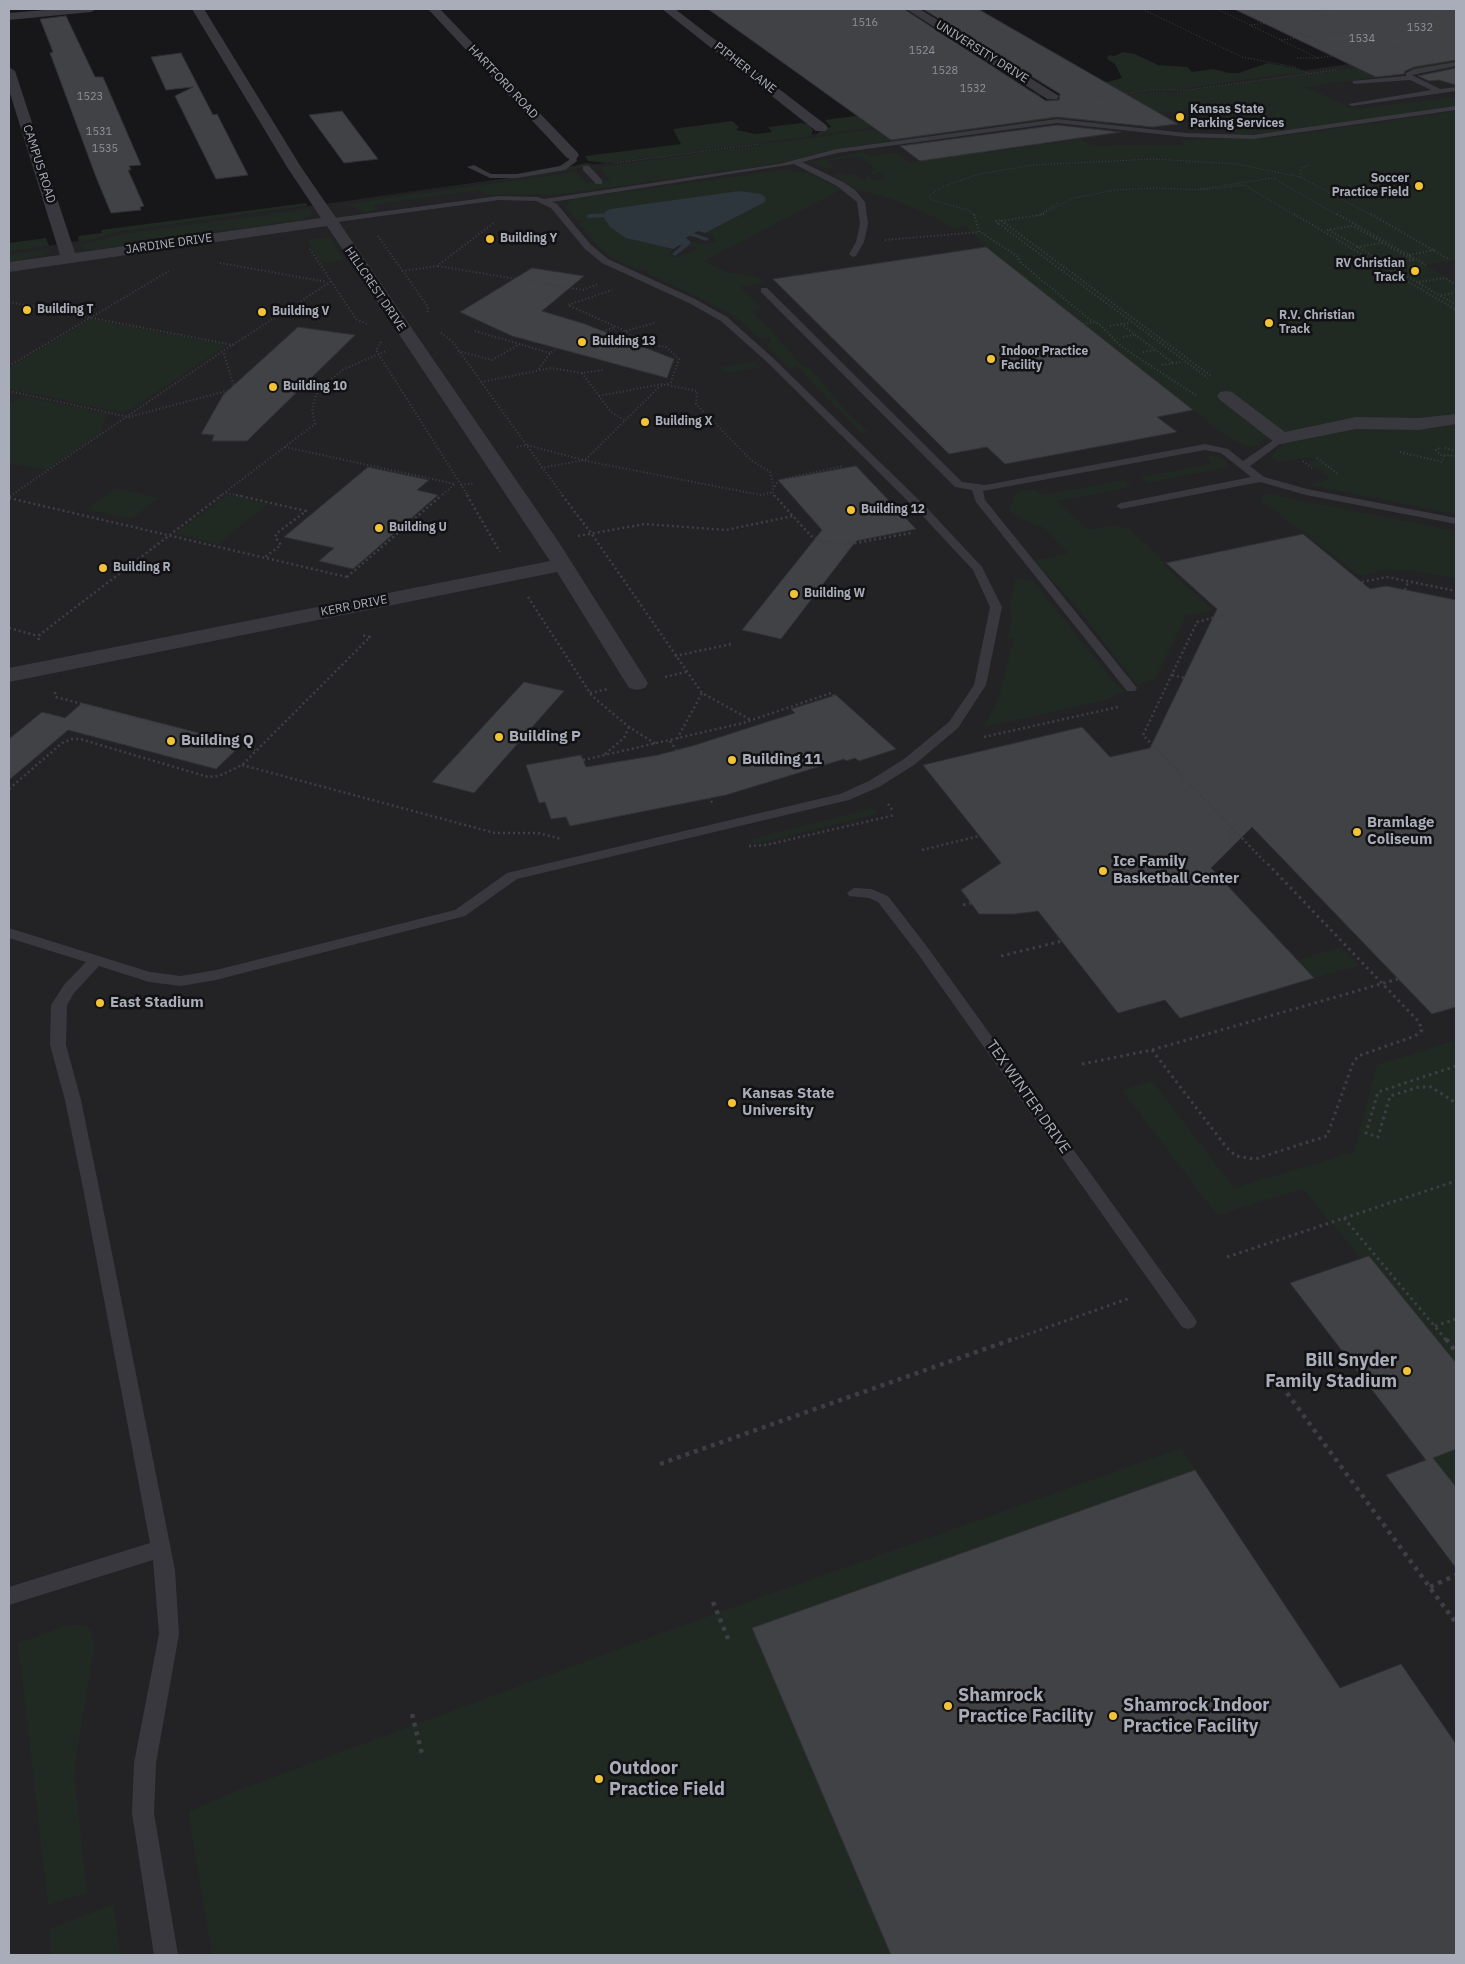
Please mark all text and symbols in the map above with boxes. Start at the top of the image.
house number: 1516 [852,16,878,30]
street label: UNIVERSITY DRIVE [933,18,1031,86]
house number: 1532 [1407,21,1433,35]
house number: 1534 [1349,32,1375,46]
street label: PIPHER LANE [711,39,779,97]
street label: HARTFORD ROAD [465,42,541,122]
house number: 1524 [909,44,935,58]
house number: 1528 [932,64,958,78]
house number: 1532 [960,82,986,96]
house number: 1523 [77,90,103,104]
place label: Kansas State Parking Services [1190,103,1284,131]
marker: Kansas State Parking Services [1174,111,1186,123]
street label: CAMPUS ROAD [20,123,58,205]
house number: 1531 [86,125,112,139]
house number: 1535 [92,142,118,156]
place label: Soccer Practice Field [1332,172,1409,200]
marker: Soccer Practice Field [1413,180,1425,192]
street label: JARDINE DRIVE [125,231,213,257]
place label: Building Y [500,232,557,246]
marker: Building Y [484,233,496,245]
street label: HILLCREST DRIVE [342,244,408,334]
place label: RV Christian Track [1335,257,1405,285]
marker: RV Christian Track [1409,265,1421,277]
place label: Building T [37,303,94,317]
marker: Building T [21,304,33,316]
place label: Building V [272,305,329,319]
marker: Building V [256,306,268,318]
place label: R.V. Christian Track [1279,309,1355,337]
marker: R.V. Christian Track [1263,317,1275,329]
place label: Building 13 [592,335,656,349]
marker: Building 13 [576,336,588,348]
place label: Indoor Practice Facility [1001,345,1088,373]
marker: Indoor Practice Facility [985,353,997,365]
place label: Building 10 [283,380,347,394]
marker: Building 10 [267,381,279,393]
place label: Building X [655,415,713,429]
marker: Building X [639,416,651,428]
place label: Building 12 [861,503,925,517]
marker: Building 12 [845,504,857,516]
place label: Building U [389,521,447,535]
marker: Building U [373,522,385,534]
place label: Building R [113,561,171,575]
marker: Building R [97,562,109,574]
place label: Building W [804,587,865,601]
marker: Building W [788,588,800,600]
street label: KERR DRIVE [319,592,389,620]
place label: Building P [509,728,581,746]
marker: Building P [493,731,505,743]
place label: Building Q [181,732,254,750]
marker: Building Q [165,735,177,747]
place label: Building 11 [742,751,822,769]
marker: Building 11 [726,754,738,766]
place label: Bramlage Coliseum [1367,814,1434,849]
marker: Bramlage Coliseum [1351,826,1363,838]
place label: Ice Family Basketball Center [1113,853,1239,888]
marker: Ice Family Basketball Center [1097,865,1109,877]
place label: East Stadium [110,994,204,1012]
marker: East Stadium [94,997,106,1009]
street label: TEX WINTER DRIVE [982,1037,1074,1157]
place label: Kansas State University [742,1085,835,1120]
marker: Kansas State University [726,1097,738,1109]
place label: Bill Snyder Family Stadium [1265,1350,1397,1392]
marker: Bill Snyder Family Stadium [1401,1365,1413,1377]
place label: Shamrock Practice Facility [958,1685,1093,1728]
place label: Shamrock Indoor Practice Facility [1123,1695,1270,1738]
marker: Shamrock Practice Facility [942,1700,954,1712]
marker: Shamrock Indoor Practice Facility [1107,1710,1119,1722]
place label: Outdoor Practice Field [609,1758,725,1800]
marker: Outdoor Practice Field [593,1773,605,1785]

